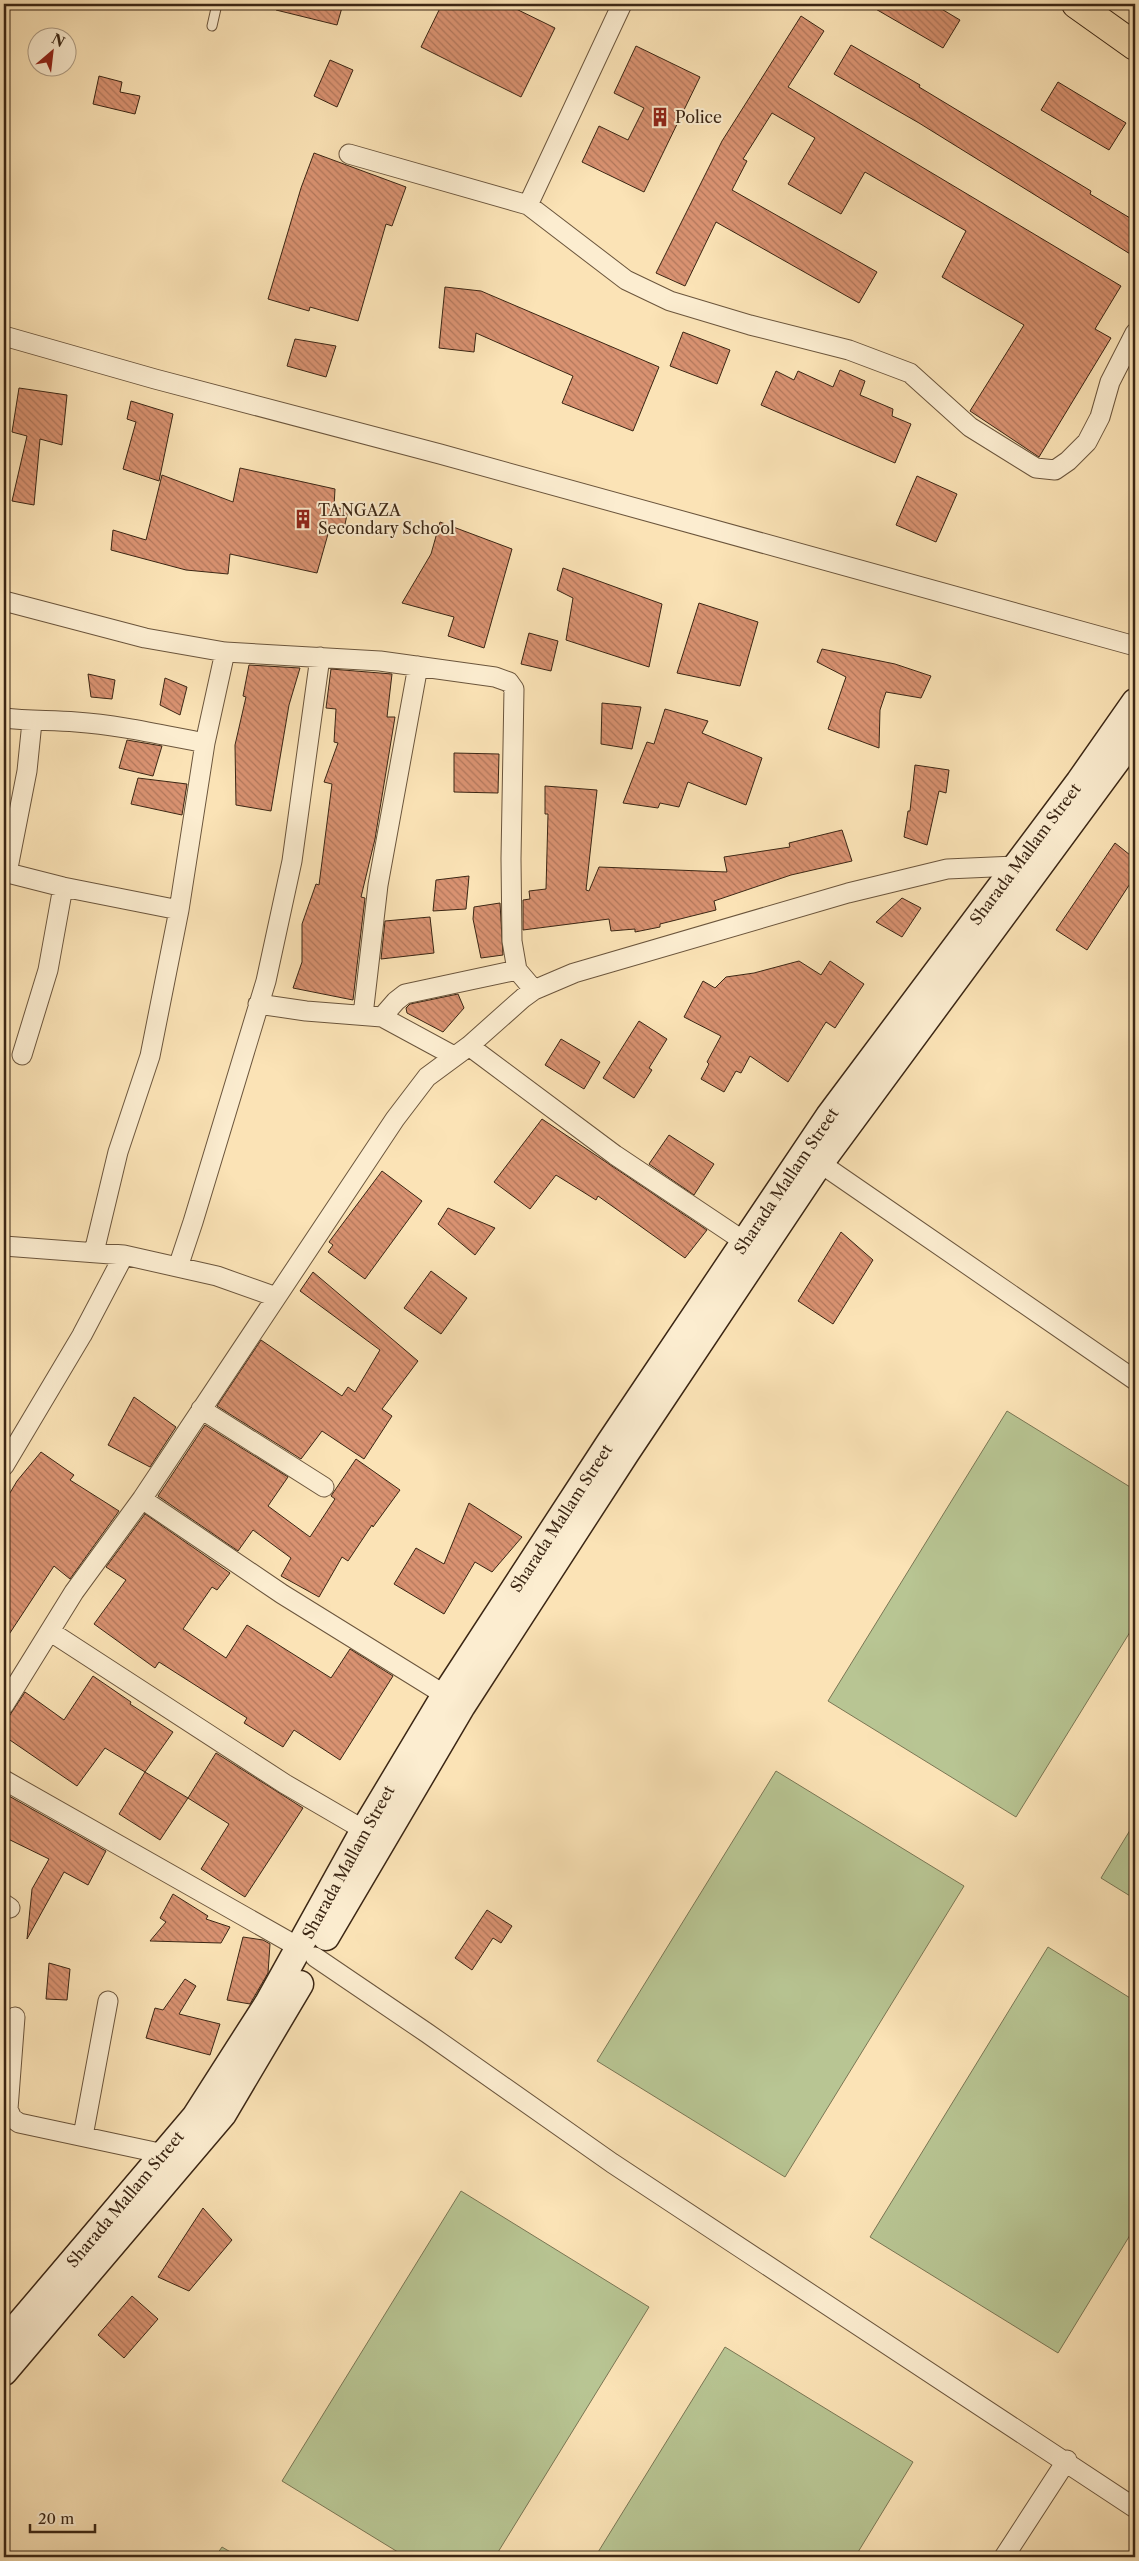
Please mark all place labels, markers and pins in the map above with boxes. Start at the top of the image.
building icon: Police [649,106,671,128]
place label: Police [675,107,722,127]
place label: TANGAZA Secondary School [318,500,455,538]
building icon: TANGAZA Secondary School [292,508,314,530]

